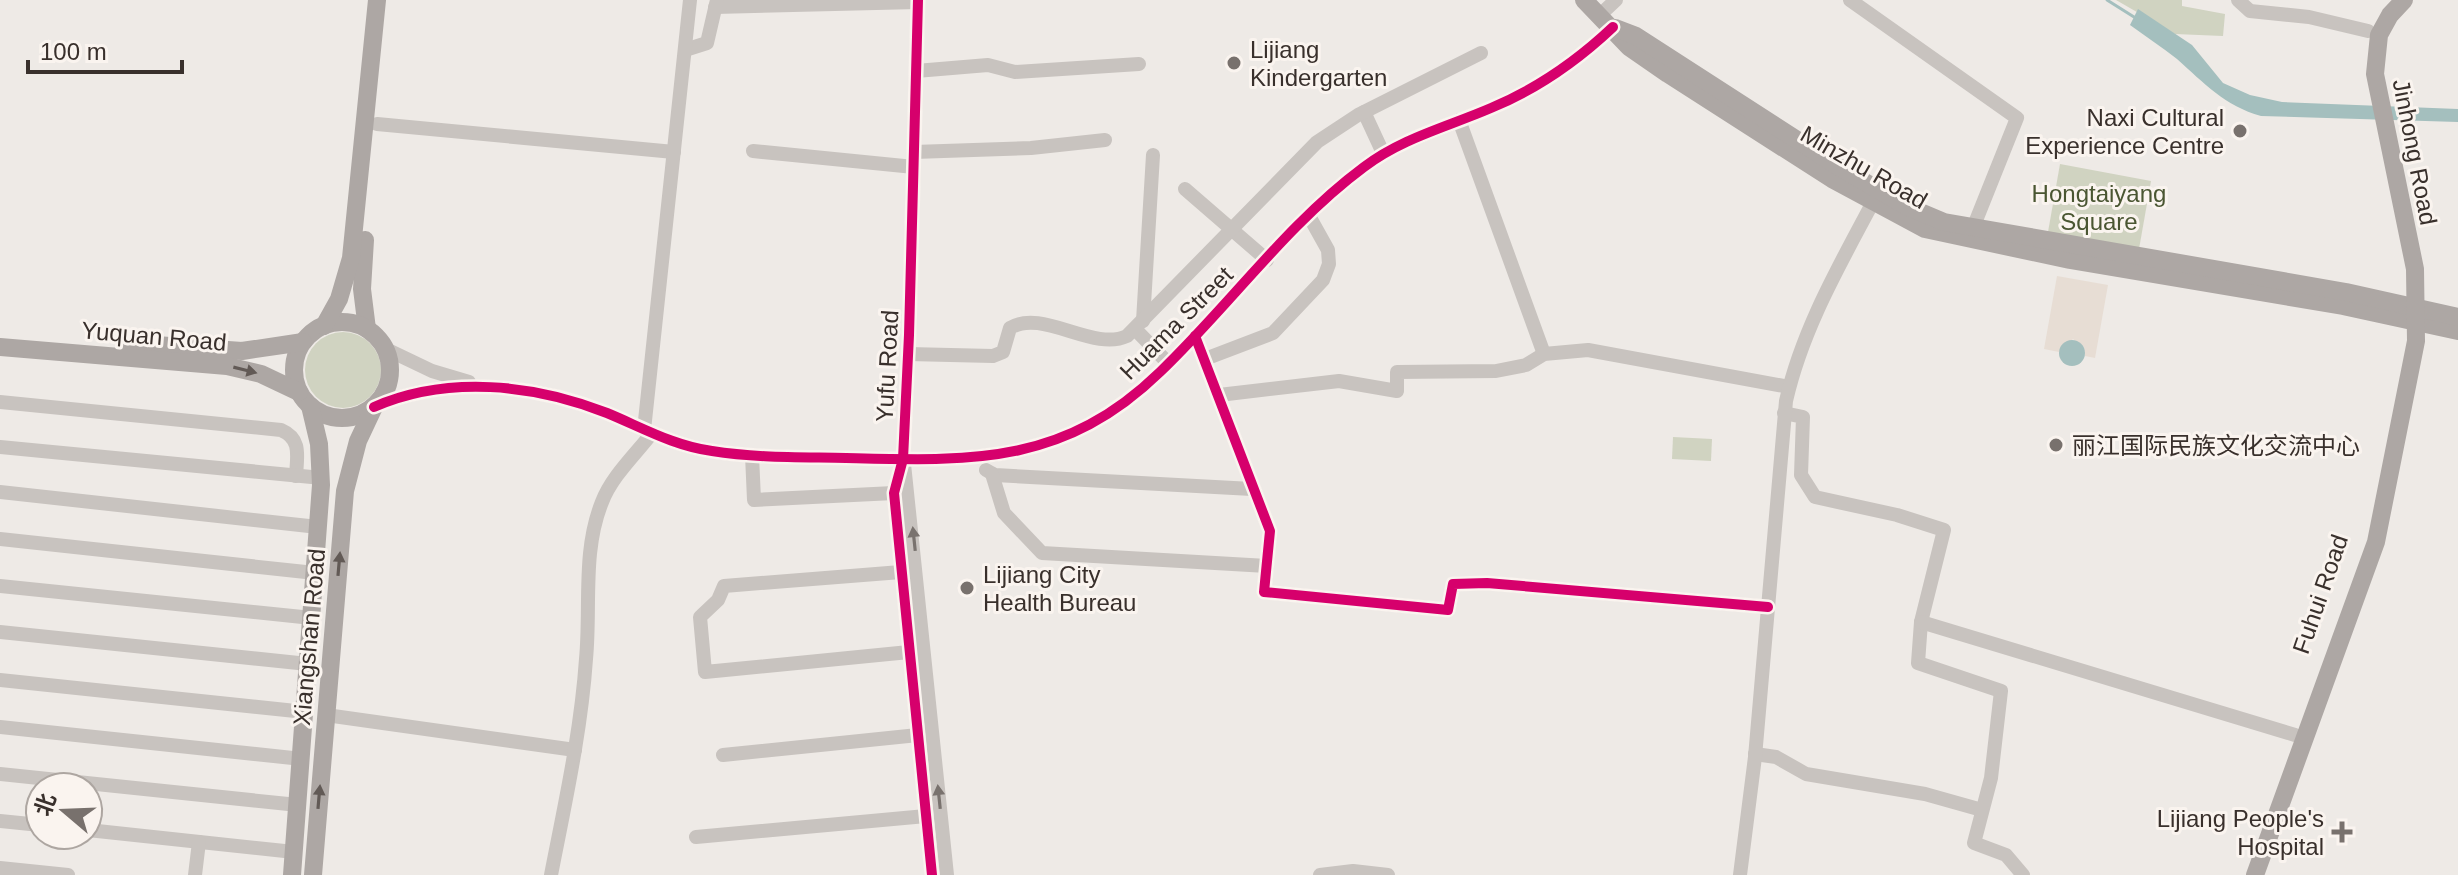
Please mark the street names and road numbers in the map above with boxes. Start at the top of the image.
street label: Jinhong Road [2388,77,2442,227]
street label: Minzhu Road [1796,120,1932,214]
street label: Huama Street [1114,261,1238,385]
street label: Yufu Road [871,309,903,423]
street label: Yuquan Road [80,316,228,356]
street label: Fuhui Road [2287,531,2353,657]
street label: Xiangshan Road [288,547,330,727]

